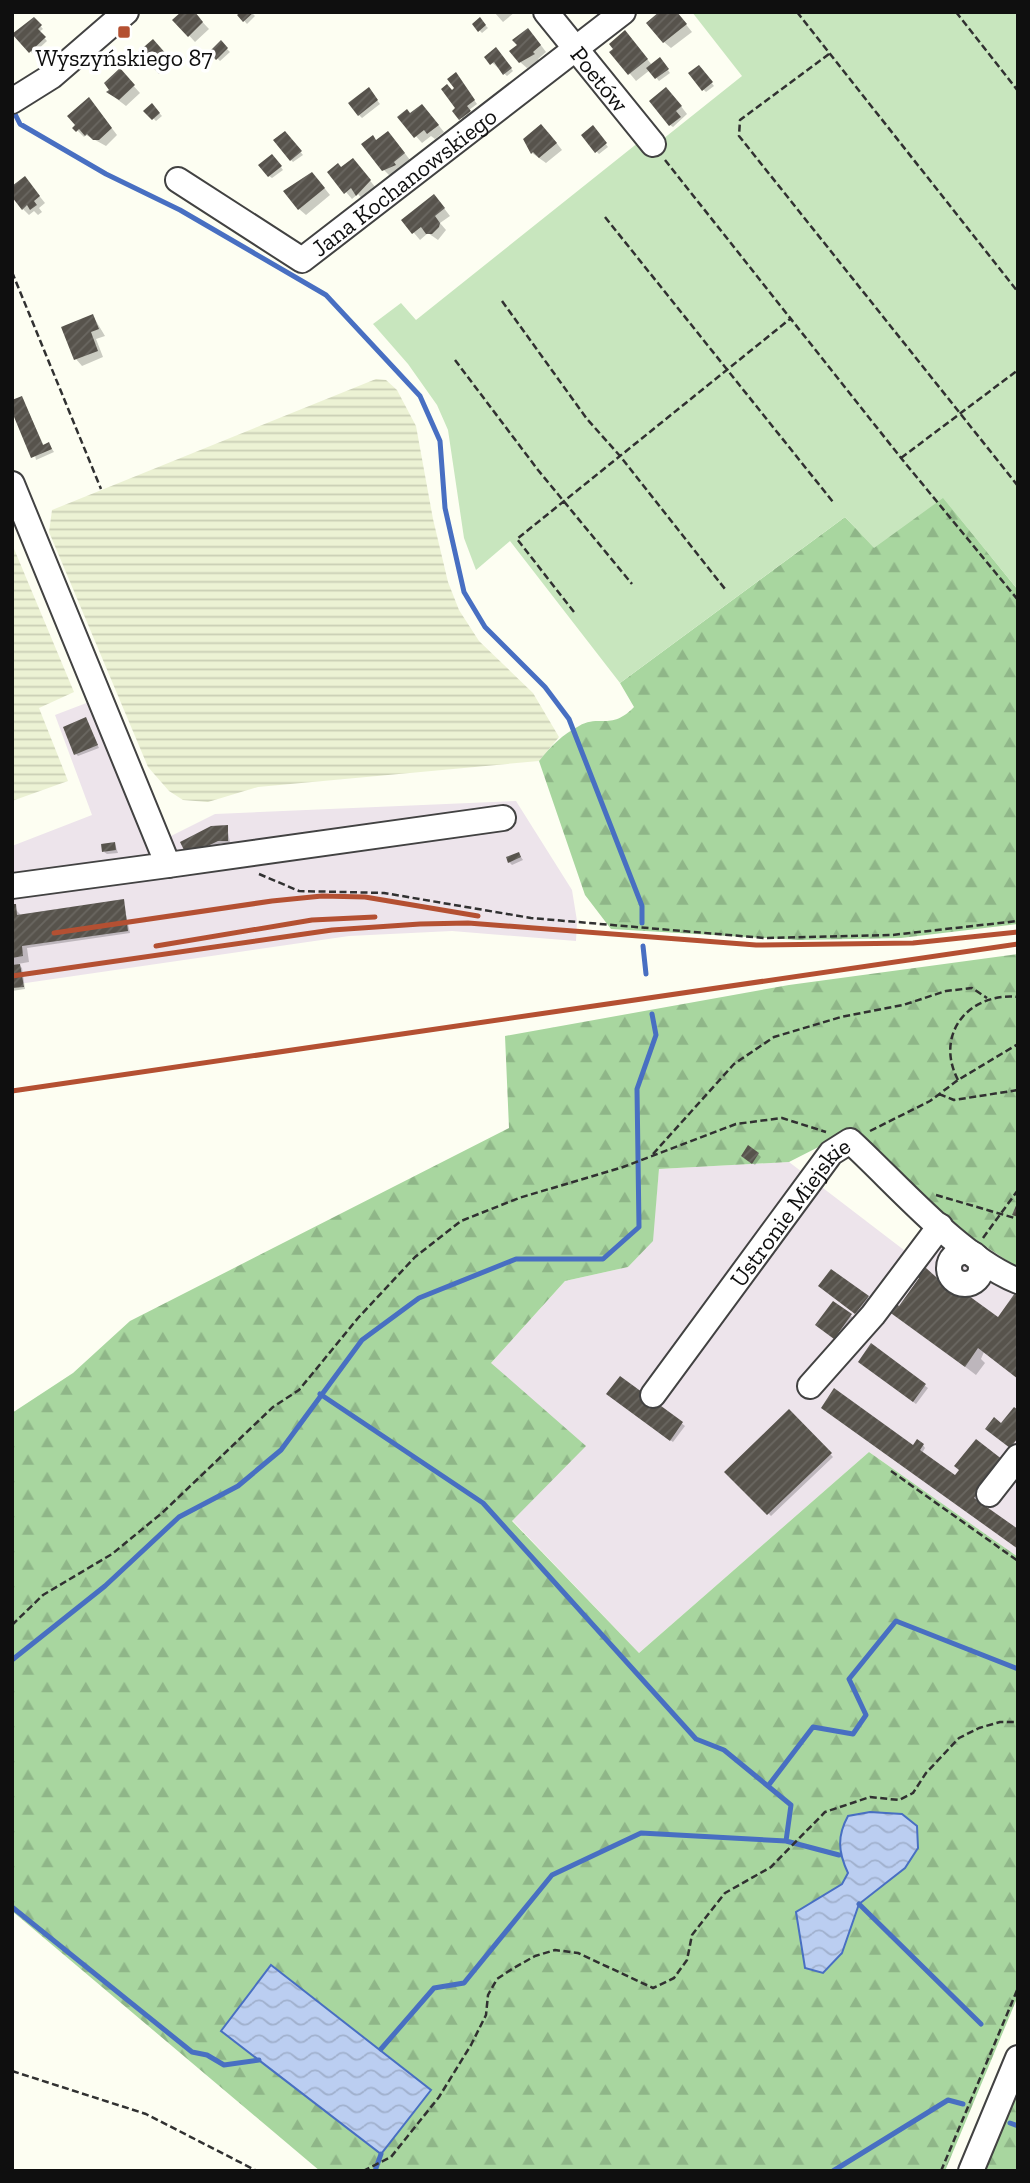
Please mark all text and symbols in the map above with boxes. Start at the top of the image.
marker: Wyszyńskiego 87 [116,24,132,40]
street label: Poetów [565,40,636,118]
place label: Wyszyńskiego 87 [35,43,213,72]
street label: Jana Kochanowskiego [305,101,502,262]
street label: Ustronie Miejskie [723,1130,855,1292]

